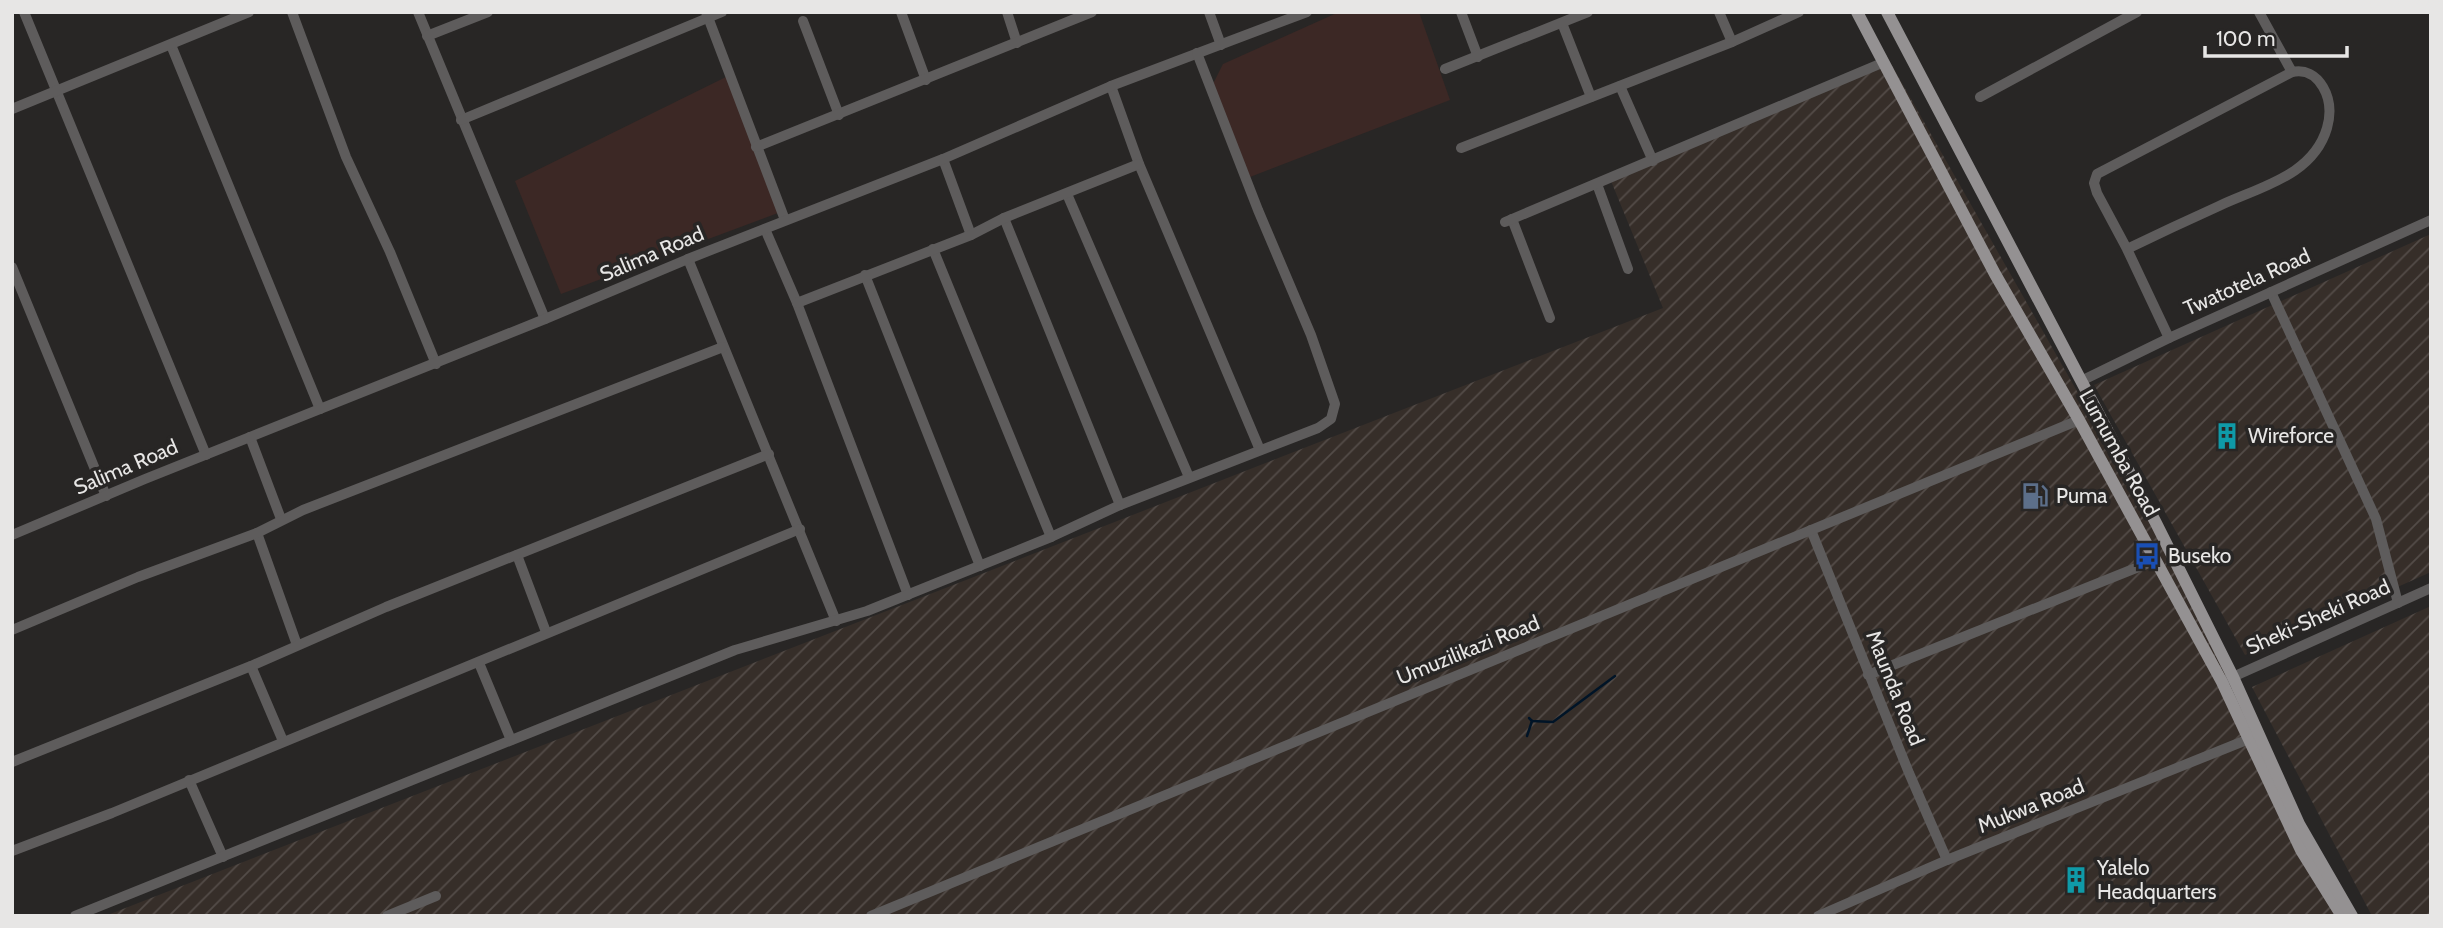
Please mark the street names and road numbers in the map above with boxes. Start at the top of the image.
street label: Salima Road [596,220,708,287]
street label: Twatotela Road [2180,242,2314,321]
street label: Lumumba Road [2074,385,2165,521]
street label: Salima Road [70,433,182,500]
street label: Sheki-Sheki Road [2242,574,2394,660]
street label: Umuzilikazi Road [1393,609,1543,690]
street label: Maunda Road [1861,627,1930,749]
street label: Mukwa Road [1974,773,2088,838]

